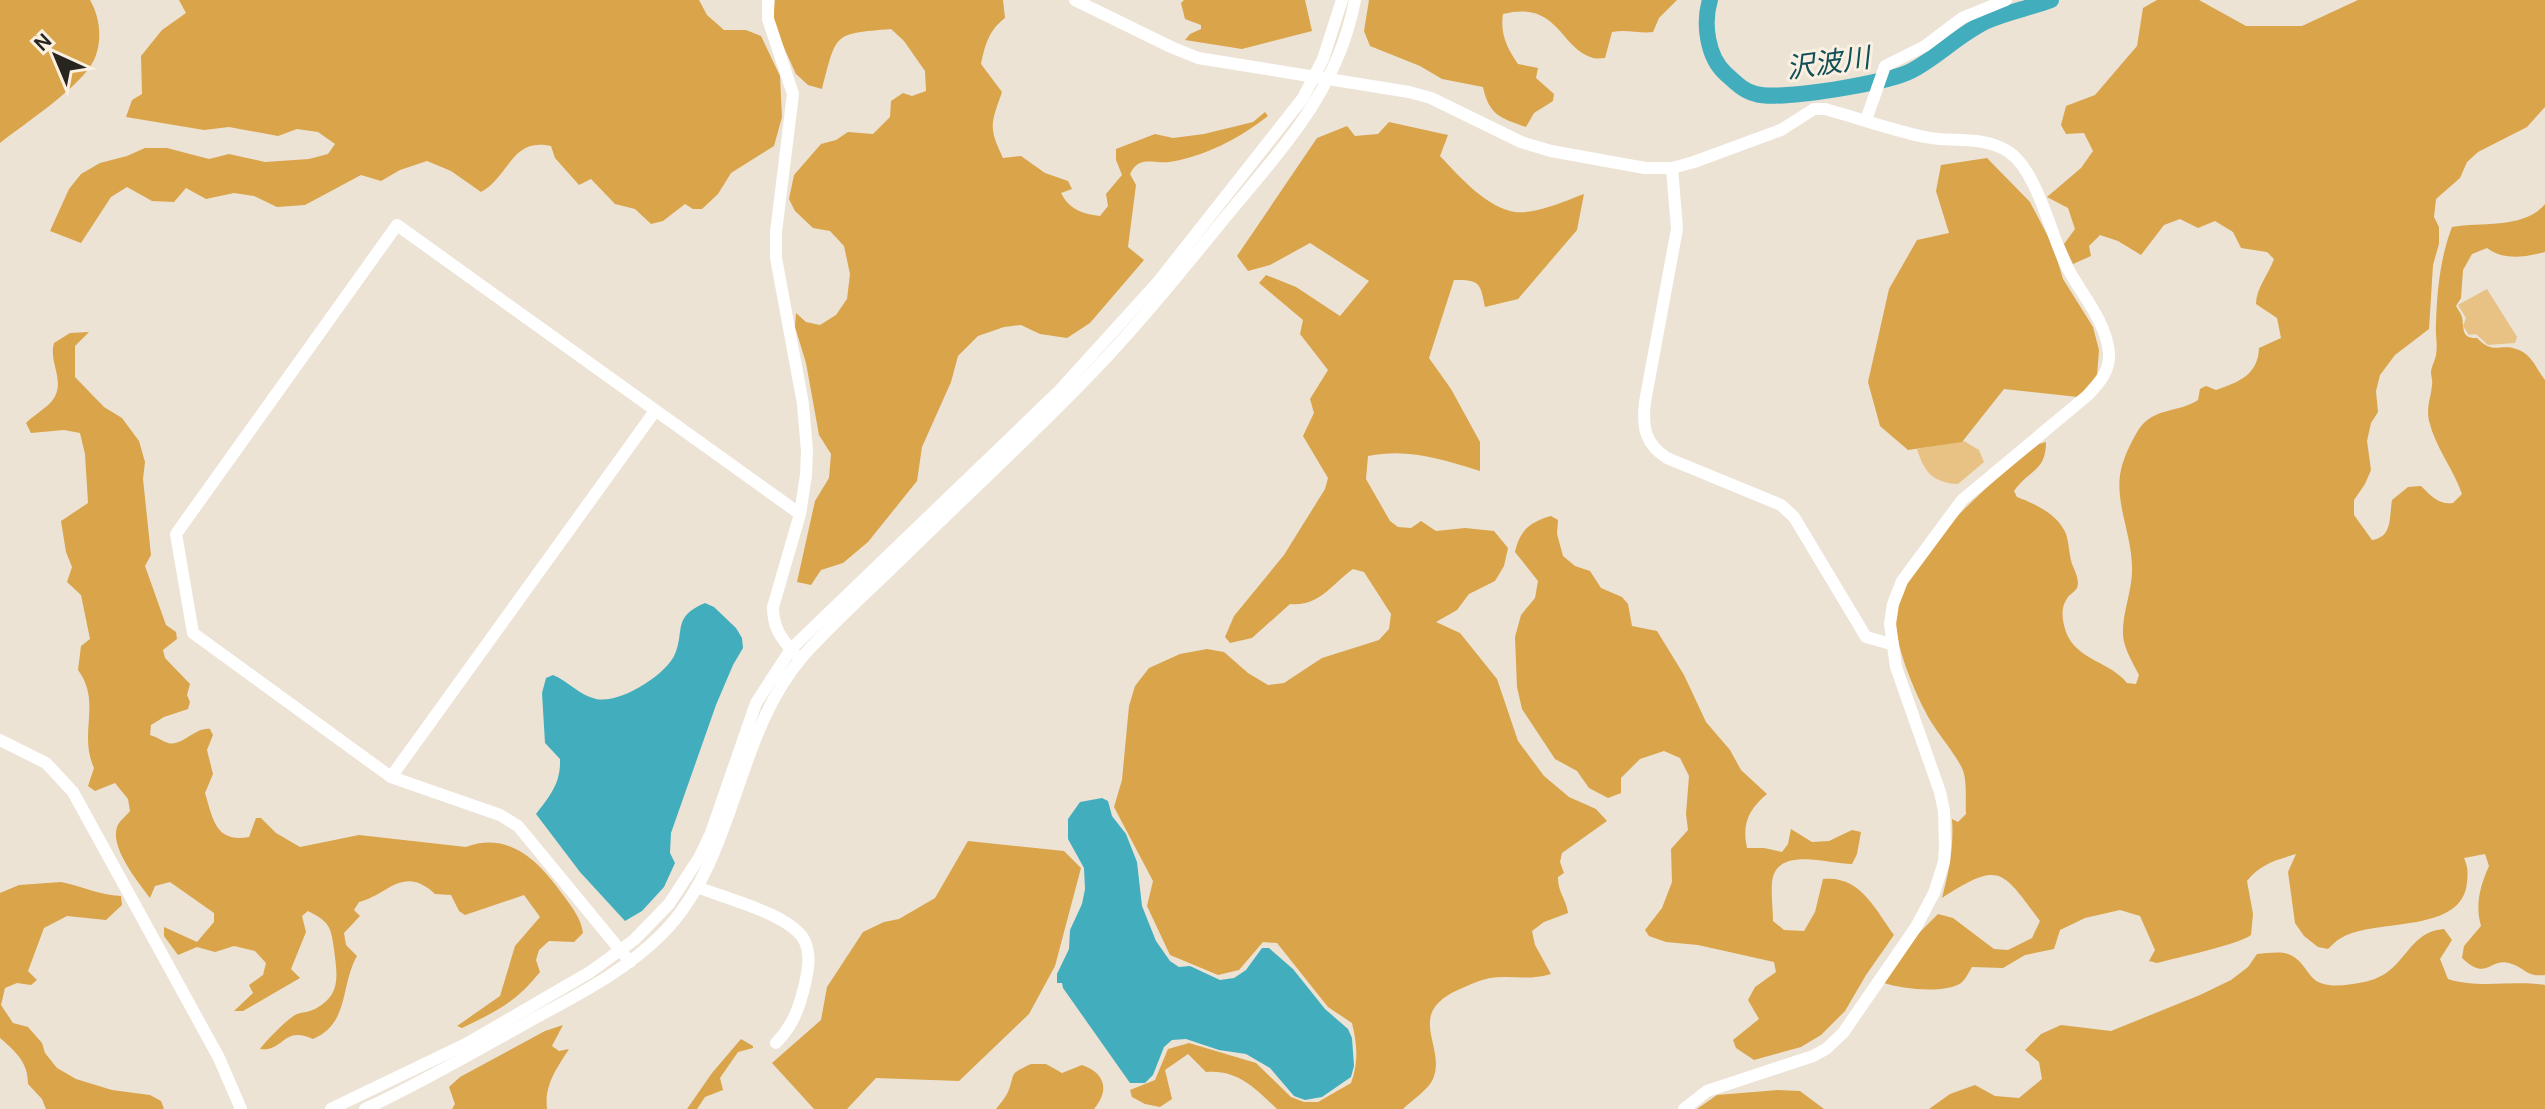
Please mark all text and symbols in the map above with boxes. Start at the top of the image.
north arrow [16,16,96,96]
text: N [28,27,58,57]
water label: 沢波川 [1784,40,1875,85]

